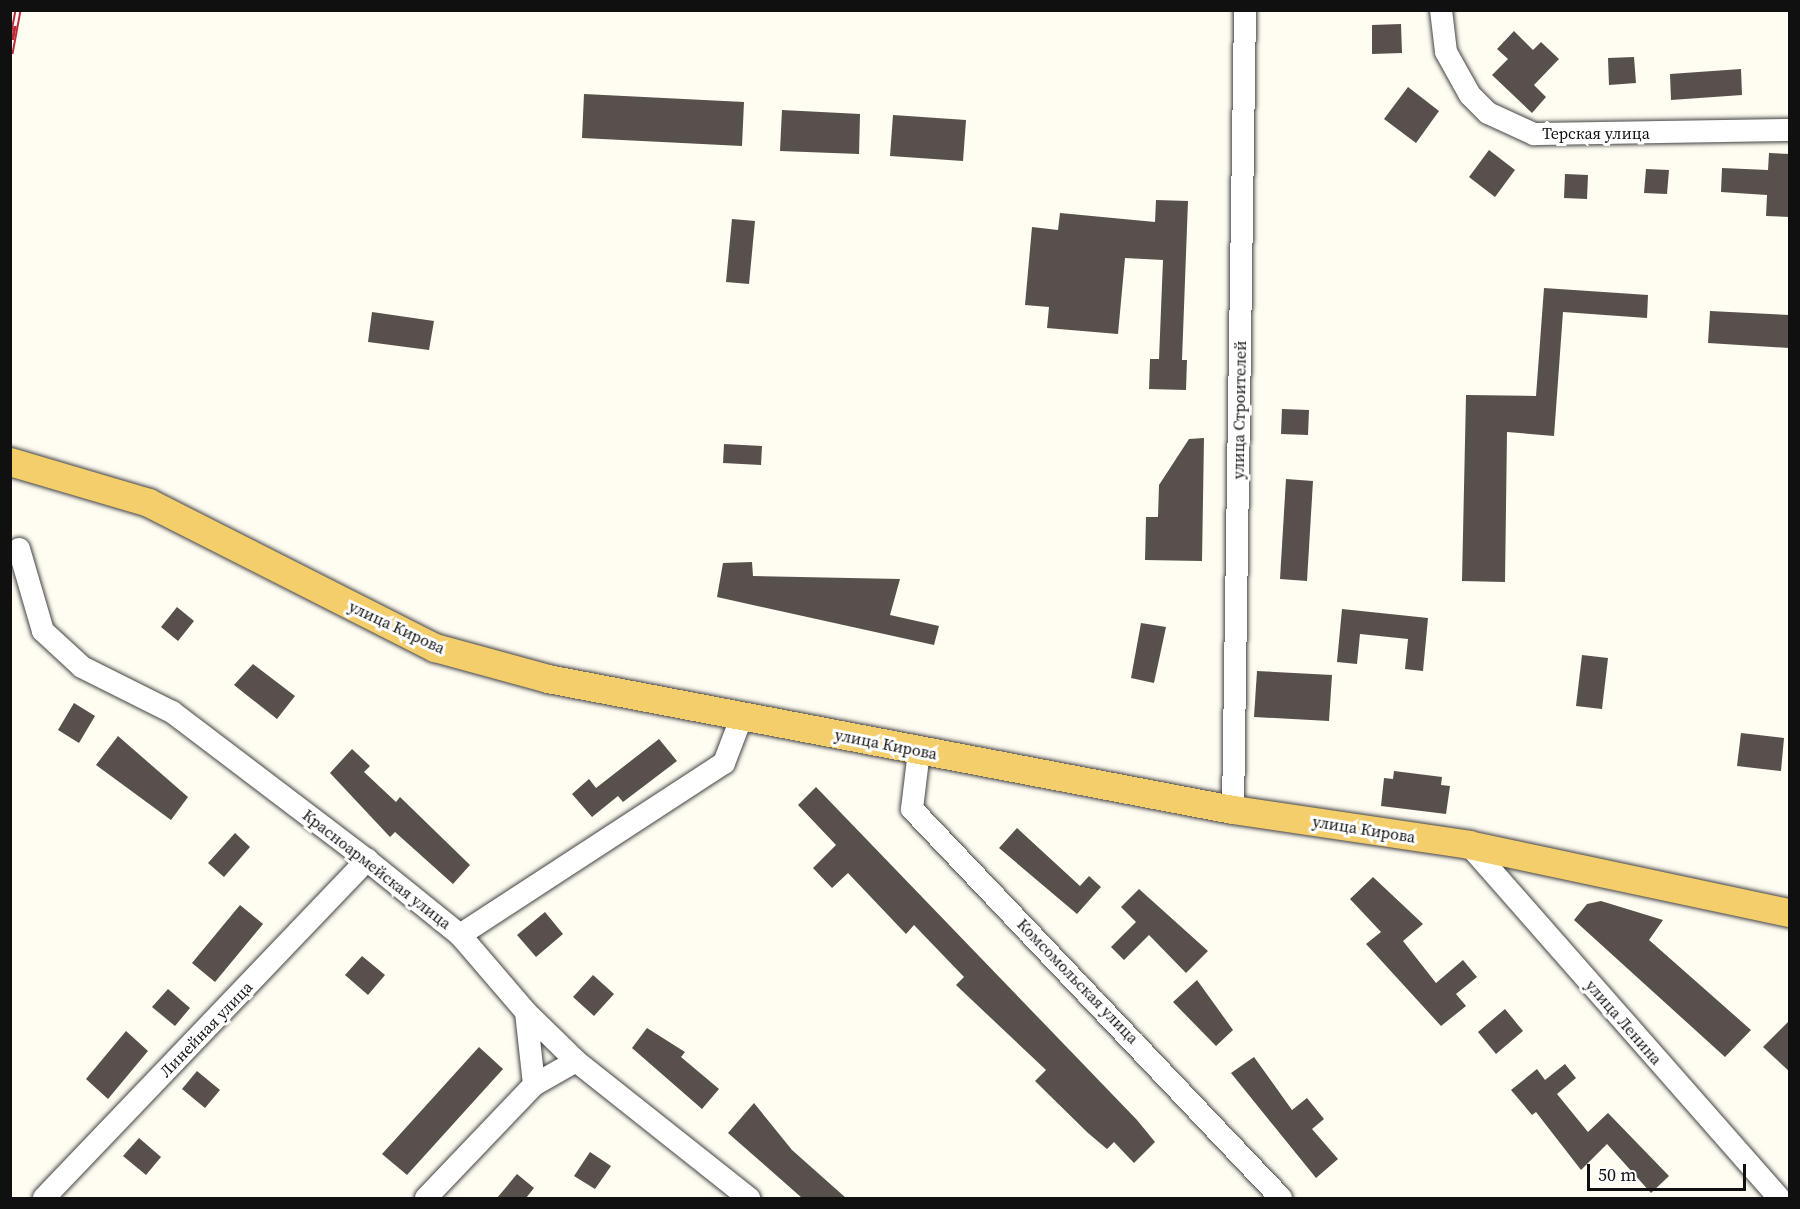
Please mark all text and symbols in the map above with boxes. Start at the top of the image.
street label: Терская улица [1542,123,1650,143]
street label: улица Строителей [1228,340,1250,480]
street label: улица Кирова [346,596,448,658]
street label: улица Кирова [833,725,939,763]
street label: Красноармейская улица [299,805,455,933]
street label: улица Кирова [1311,811,1417,847]
street label: Комсомольская улица [1013,914,1143,1048]
street label: улица Ленина [1582,976,1666,1068]
street label: Линейная улица [156,977,256,1081]
scale bar [1590,1152,1749,1190]
text: 50 m [1598,1162,1636,1187]

